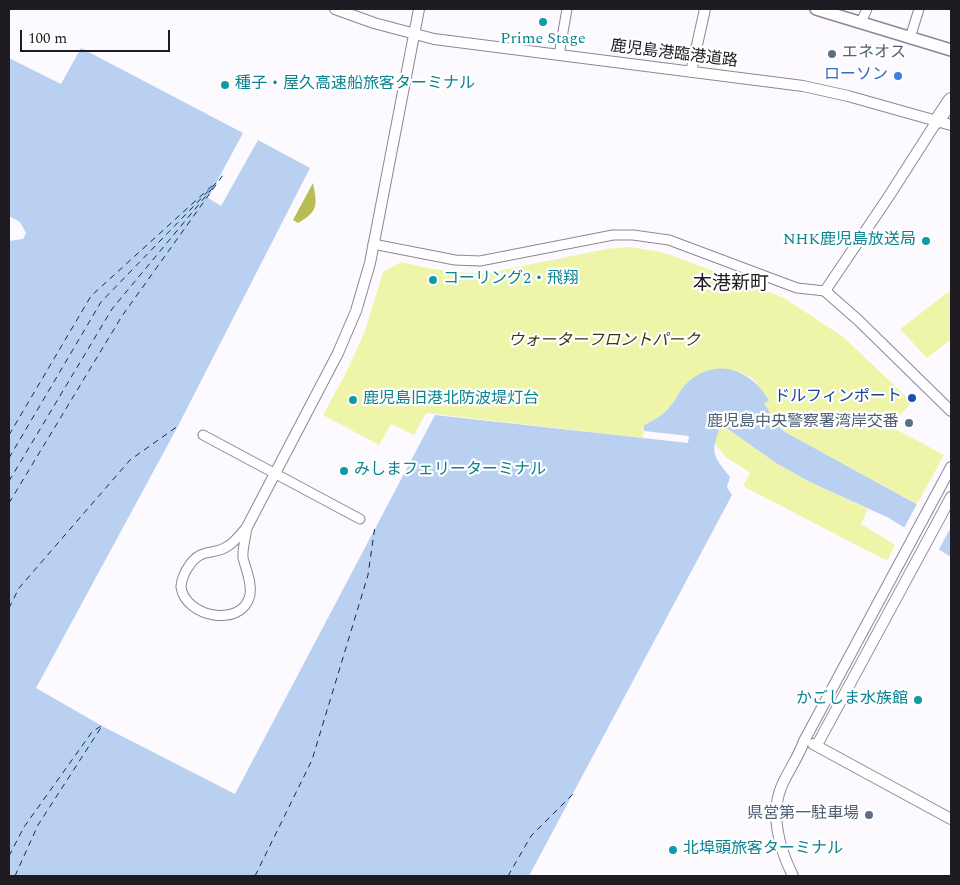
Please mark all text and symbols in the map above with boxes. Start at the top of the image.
marker: Prime Stage [537,16,549,28]
scale bar [22,20,172,52]
text: 100 m [28,27,67,50]
place label: Prime Stage [500,30,586,50]
street label: 鹿児島港臨港道路 [609,38,739,72]
place label: エネオス [842,44,906,64]
marker: エネオス [826,48,838,60]
place label: ローソン [824,66,888,86]
marker: ローソン [892,70,904,82]
place label: 種子・屋久高速船旅客ターミナル [235,75,475,95]
marker: 種子・屋久高速船旅客ターミナル [219,79,231,91]
place label: NHK鹿児島放送局 [783,231,916,251]
marker: NHK鹿児島放送局 [920,235,932,247]
place label: コーリング2・飛翔 [443,270,579,290]
marker: コーリング2・飛翔 [427,274,439,286]
district label: 本港新町 [693,274,769,296]
park label: ウォーターフロントパーク [508,332,700,352]
place label: ドルフィンポート [774,388,902,408]
place label: 鹿児島旧港北防波堤灯台 [363,390,539,410]
marker: ドルフィンポート [906,392,918,404]
marker: 鹿児島旧港北防波堤灯台 [347,394,359,406]
place label: 鹿児島中央警察署湾岸交番 [707,413,899,433]
marker: 鹿児島中央警察署湾岸交番 [903,417,915,429]
place label: みしまフェリーターミナル [354,461,546,481]
marker: みしまフェリーターミナル [338,465,350,477]
place label: かごしま水族館 [796,690,908,710]
marker: かごしま水族館 [912,694,924,706]
place label: 県営第一駐車場 [747,805,859,825]
marker: 県営第一駐車場 [863,809,875,821]
place label: 北埠頭旅客ターミナル [683,840,843,860]
marker: 北埠頭旅客ターミナル [667,844,679,856]

